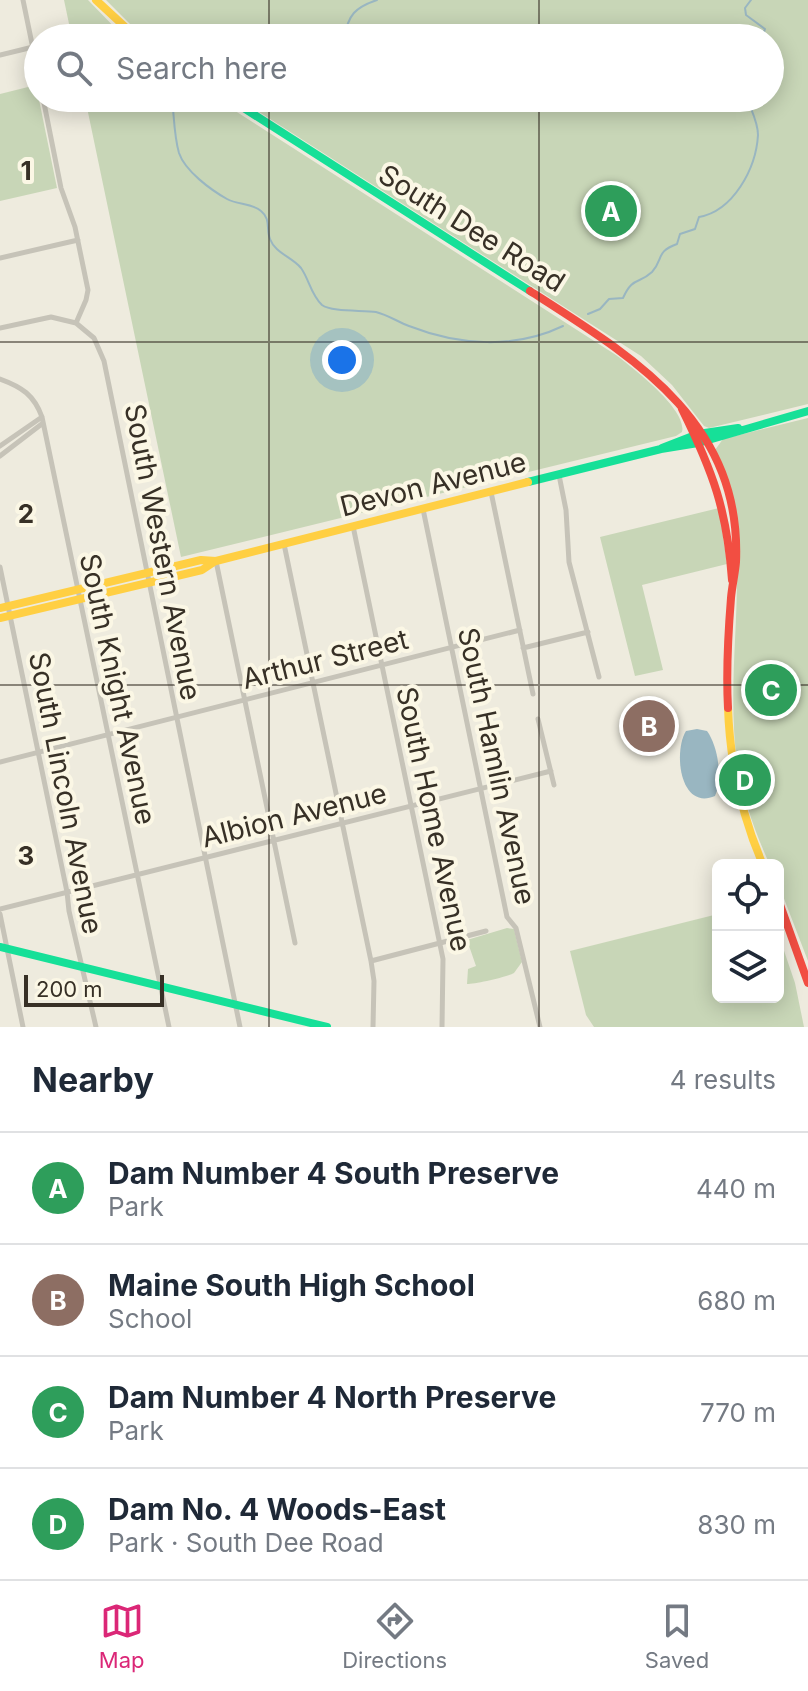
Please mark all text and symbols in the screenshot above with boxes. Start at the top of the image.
search box [24,24,784,112]
icon: search [52,46,96,90]
text: Search here [116,50,288,86]
text: 1 [20,155,32,186]
street label: South Dee Road [373,157,571,299]
pin: A [585,181,637,241]
your location [322,340,362,380]
street label: South Western Avenue [118,401,208,703]
street label: Devon Avenue [336,444,530,524]
text: 2 [18,498,34,529]
street label: South Knight Avenue [73,550,163,828]
street label: Arthur Street [238,622,412,696]
street label: South Hamlin Avenue [451,624,543,908]
street label: South Lincoln Avenue [22,649,110,937]
pin: C [745,660,797,720]
street label: South Home Avenue [389,684,479,954]
pin: B [623,696,675,756]
pin: D [719,750,771,810]
street label: Albion Avenue [198,776,390,854]
text: 3 [18,840,34,871]
map controls [712,859,784,1003]
button: locate [712,859,784,931]
button: layers [712,931,784,1003]
scale bar [24,971,164,1007]
text: 200 m [36,976,103,1002]
text: Nearby [32,1059,154,1100]
text: 4 results [670,1064,776,1095]
text: Dam Number 4 South Preserve [108,1155,559,1191]
text: A [48,1173,68,1204]
text: 440 m [696,1173,776,1204]
text: Park [108,1191,164,1222]
text: Maine South High School [108,1267,475,1303]
text: B [49,1285,67,1316]
text: 680 m [697,1285,776,1316]
text: School [108,1303,192,1334]
text: Dam Number 4 North Preserve [108,1379,556,1415]
text: C [48,1397,68,1428]
text: 770 m [700,1397,776,1428]
text: Park [108,1415,164,1446]
text: Dam No. 4 Woods-East [108,1491,446,1527]
text: D [49,1509,67,1540]
text: 830 m [697,1509,776,1540]
text: Park · South Dee Road [108,1527,384,1558]
tab: Map [99,1599,145,1673]
tab: Directions [342,1599,447,1673]
tab: Saved [645,1599,709,1673]

